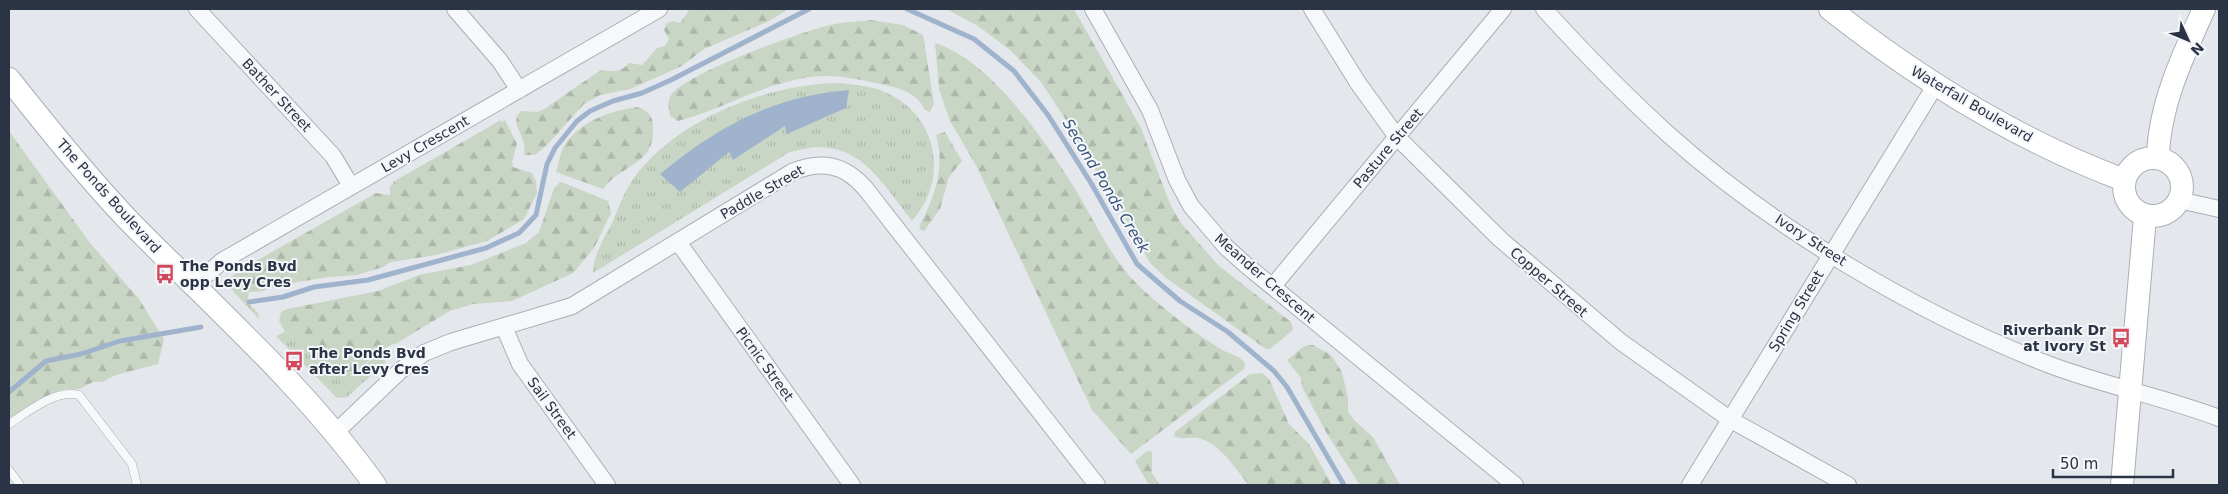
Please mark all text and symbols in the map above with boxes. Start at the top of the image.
north arrow [2163,15,2213,65]
text: N [2188,39,2207,59]
street label: Bather Street [239,55,315,135]
street label: Waterfall Boulevard [1908,63,2036,145]
street label: Pasture Street [1350,105,1426,191]
street label: Levy Crescent [378,112,472,176]
water label: Second Ponds Creek [1059,116,1154,258]
street label: The Ponds Boulevard [53,135,164,256]
street label: Paddle Street [717,161,807,222]
street label: Ivory Street [1772,211,1850,269]
street label: Meander Crescent [1212,230,1319,326]
street label: Copper Street [1507,244,1591,320]
place label: The Ponds Bvd opp Levy Cres [180,258,297,290]
bus stop icon: The Ponds Bvd opp Levy Cres [154,263,176,285]
street label: Spring Street [1765,267,1827,355]
place label: Riverbank Dr at Ivory St [2003,322,2106,354]
street label: Picnic Street [733,324,797,404]
bus stop icon: Riverbank Dr at Ivory St [2110,327,2132,349]
place label: The Ponds Bvd after Levy Cres [309,345,429,377]
bus stop icon: The Ponds Bvd after Levy Cres [283,350,305,372]
street label: Sail Street [524,374,580,442]
scale bar [2053,446,2173,478]
text: 50 m [2060,455,2098,473]

